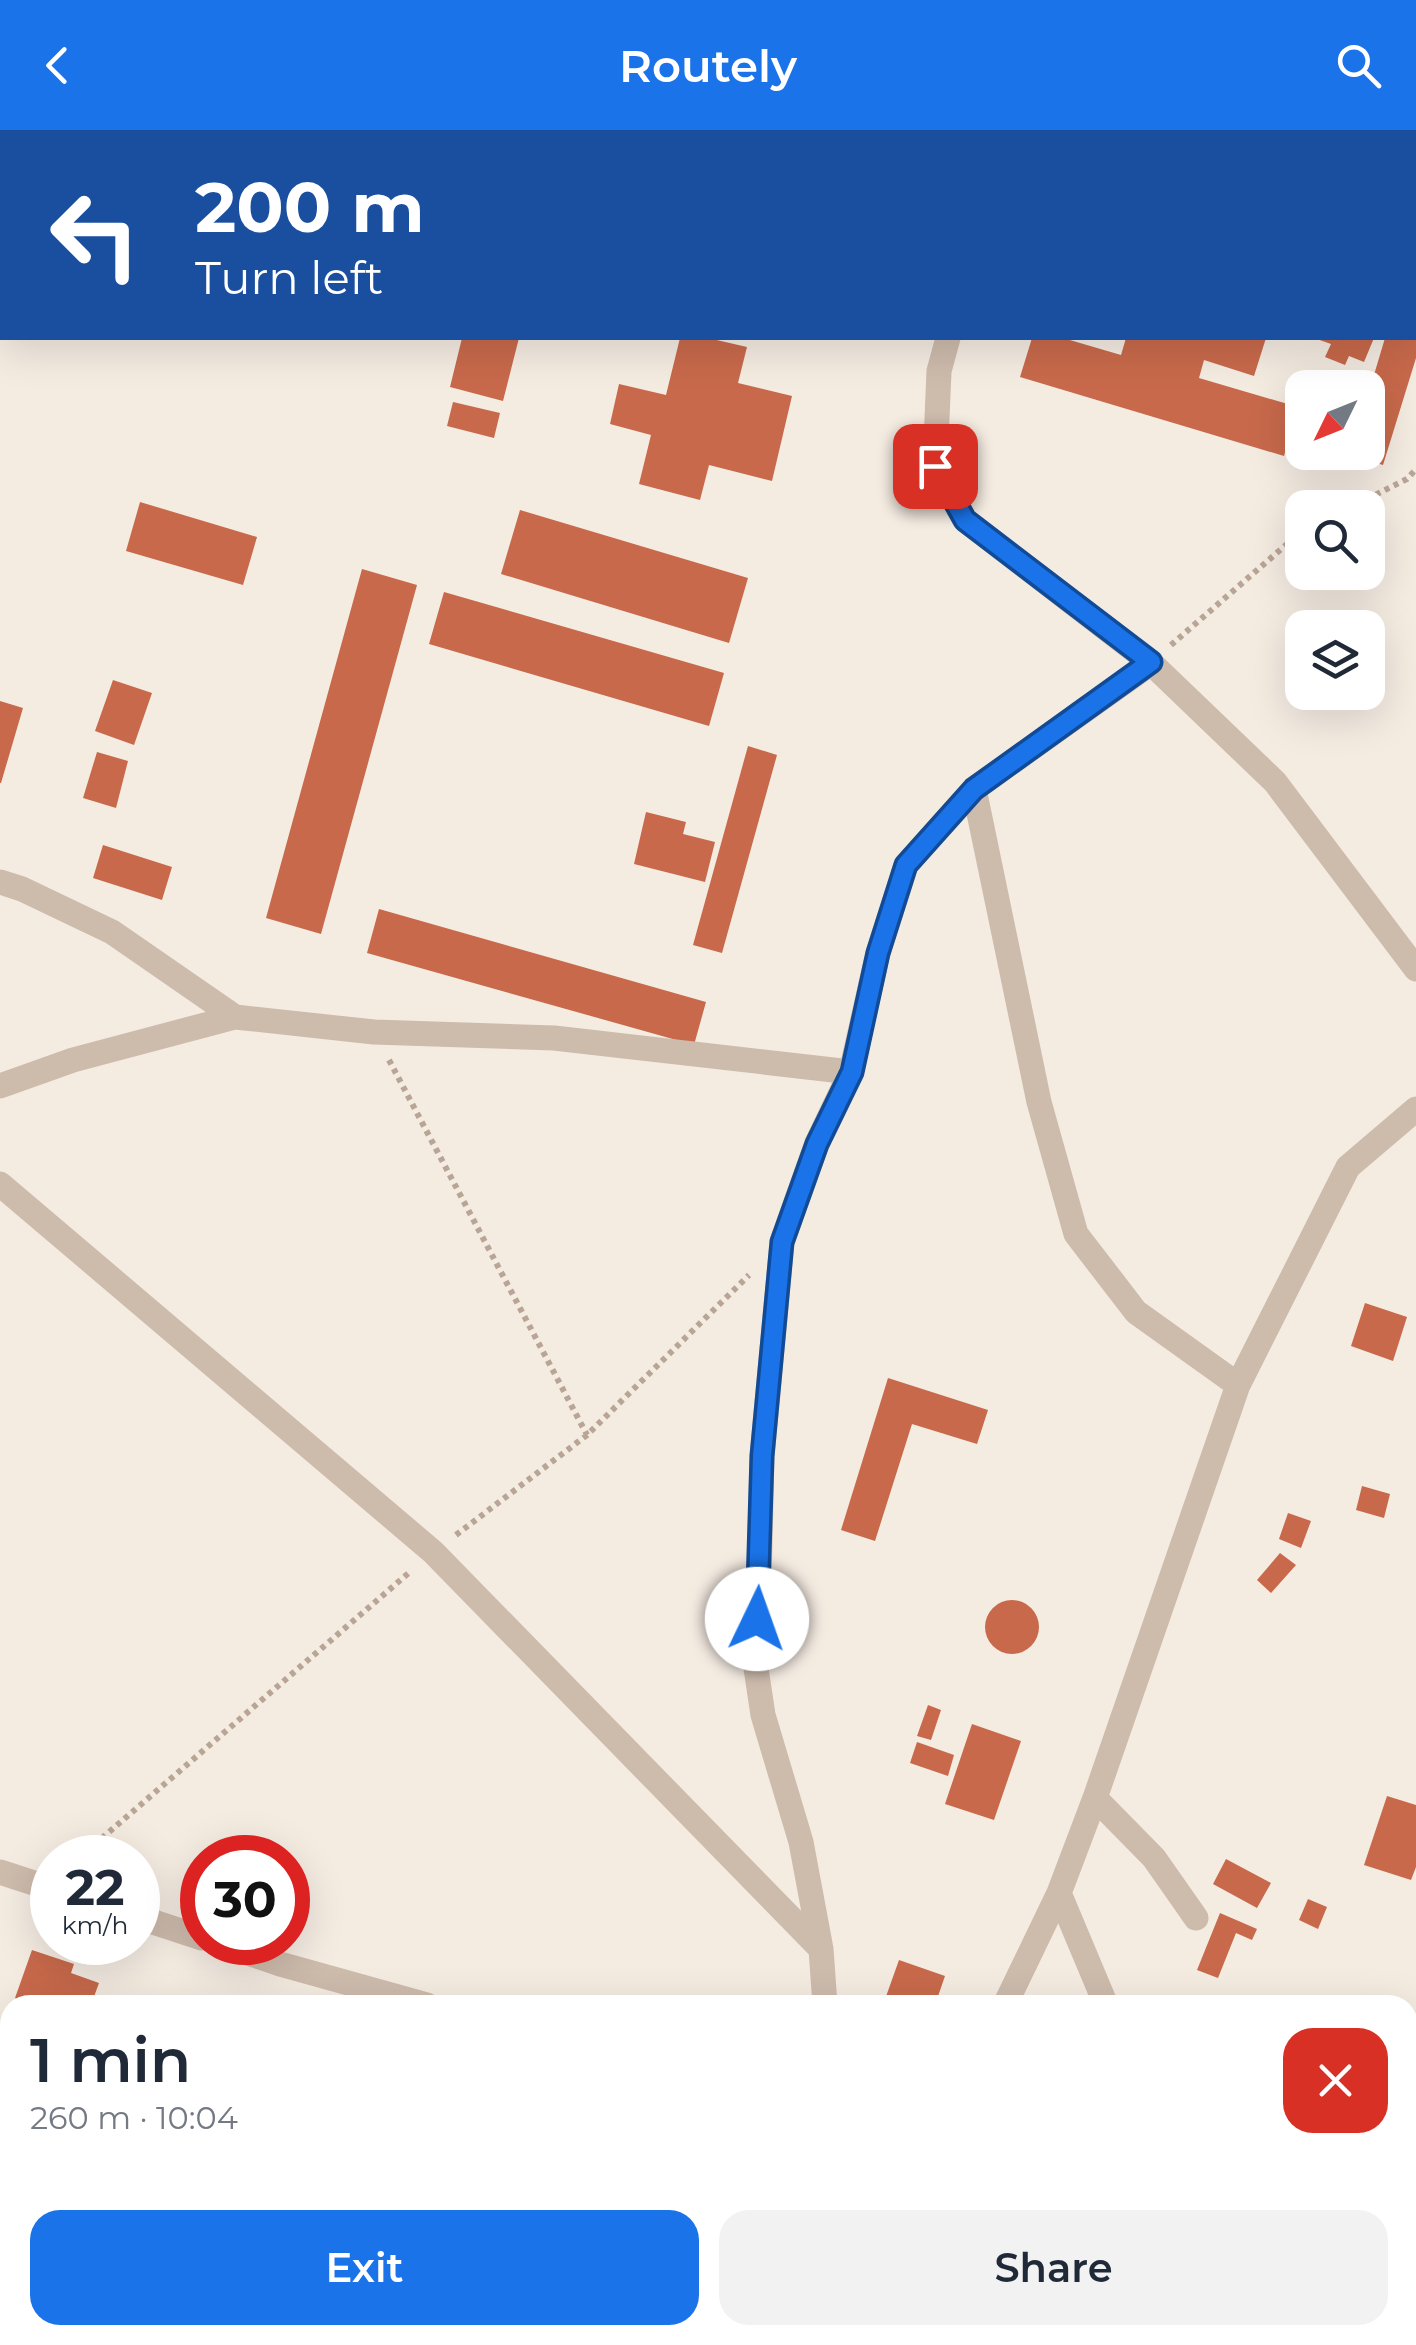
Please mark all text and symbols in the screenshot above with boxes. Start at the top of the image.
icon: back [30,38,85,93]
text: Routely [619,38,797,93]
icon: search [1331,38,1386,93]
text: 200 m [195,164,425,250]
icon: left [30,170,160,300]
text: Turn left [195,250,383,305]
north arrow [1285,370,1385,470]
map controls [1285,370,1385,710]
pin [893,424,978,509]
icon: arrive [908,439,963,494]
button: search [1285,490,1385,590]
button: layers [1285,610,1385,710]
position arrow [705,1567,809,1671]
speed limit sign: 30 [180,1835,310,1965]
text: 22 [66,1857,125,1918]
text: km/h [62,1910,128,1940]
text: 1 min [30,2024,191,2097]
button: close [1283,2028,1388,2133]
text: 260 m · 10:04 [30,2098,238,2137]
button: Exit [30,2210,699,2325]
button: Share [719,2210,1388,2325]

